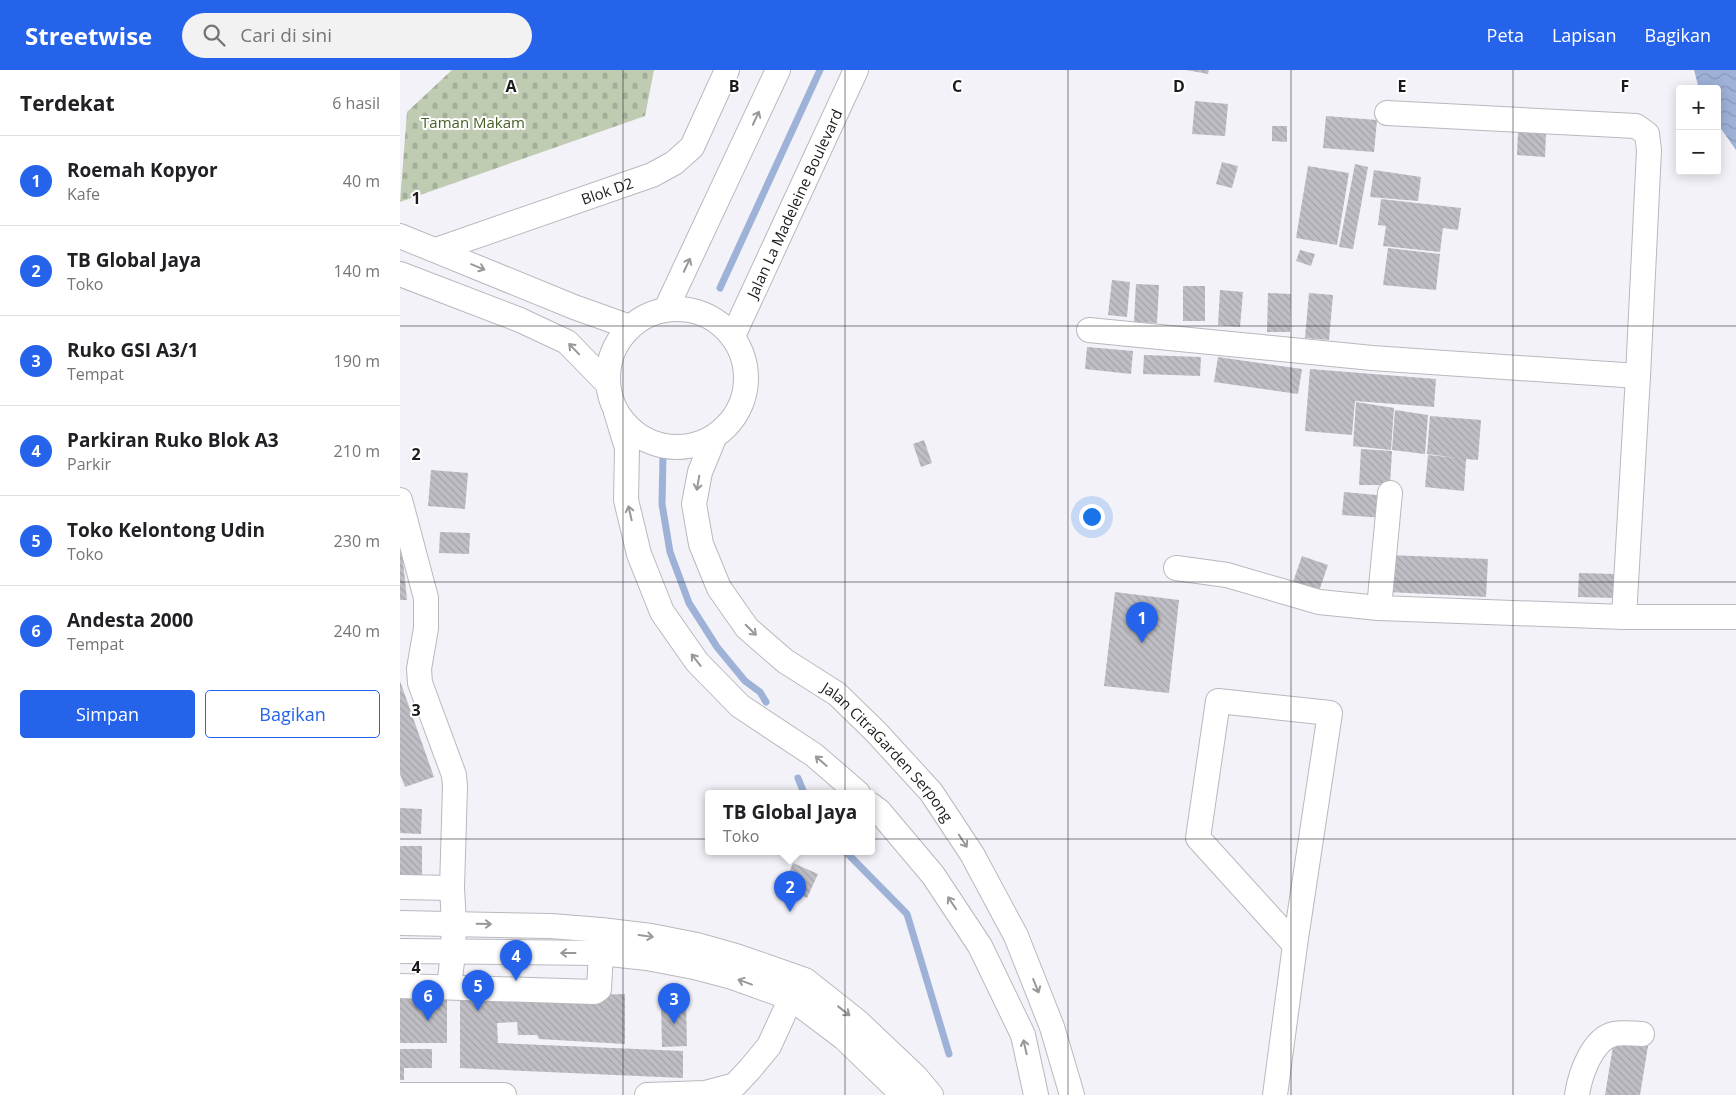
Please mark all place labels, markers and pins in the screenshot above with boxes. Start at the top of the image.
pin: 1 [1126,602,1158,643]
pin: 2 [774,871,806,912]
pin: 4 [500,940,532,981]
pin: 5 [462,970,494,1011]
pin: 6 [412,980,444,1021]
pin: 3 [658,983,690,1024]

